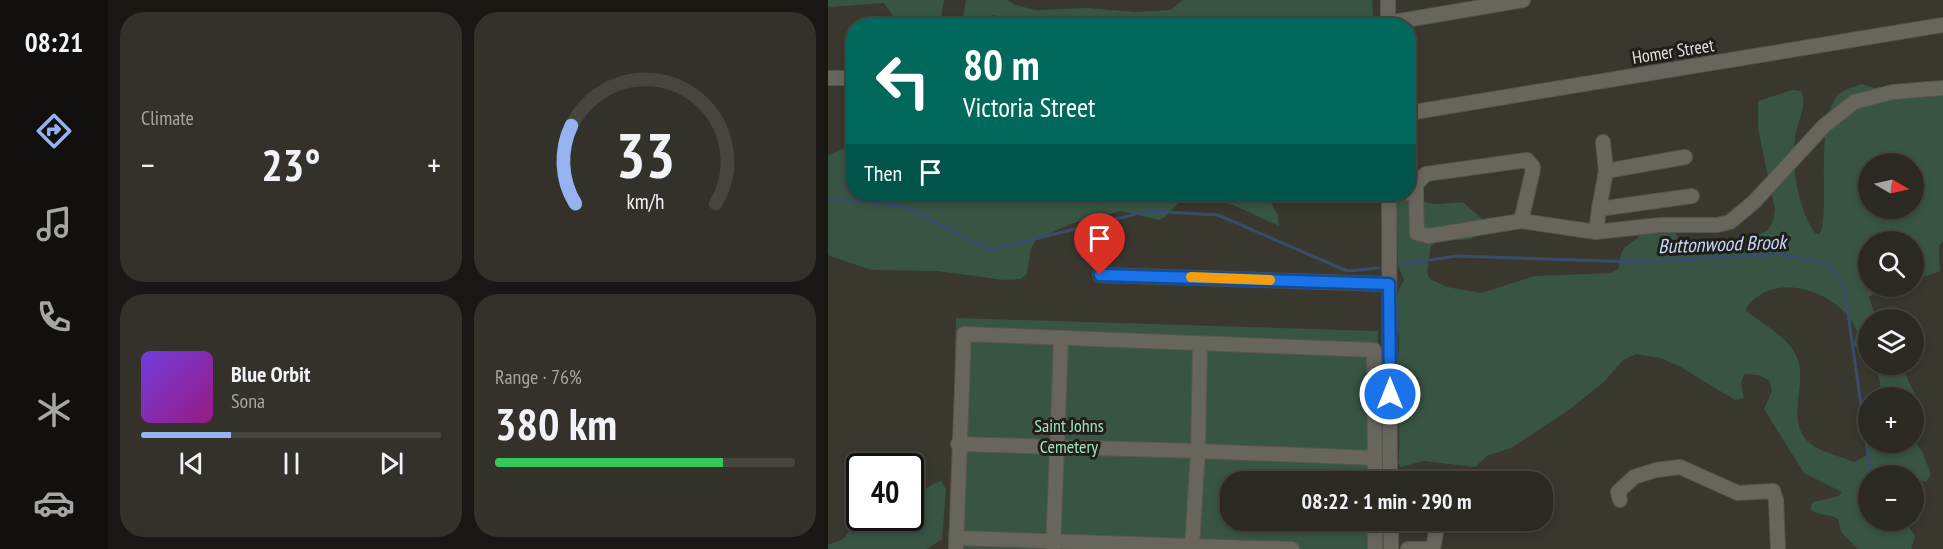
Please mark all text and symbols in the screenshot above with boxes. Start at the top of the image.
text: 08:21 [25,25,83,59]
street label: Homer Street [1630,33,1716,69]
text: 80 m [963,37,1040,92]
icon: left [864,42,942,120]
text: Victoria Street [963,90,1096,124]
text: Climate [141,105,194,131]
icon: directions [33,110,75,152]
text: 33 [615,114,675,195]
text: 23° [261,135,321,193]
text: − [141,143,155,186]
text: + [427,143,441,186]
north arrow [1858,153,1924,219]
map controls [1858,153,1924,531]
icon: arrive [914,156,947,189]
text: Then [864,159,902,187]
text: km/h [626,187,664,215]
icon: music [33,203,75,245]
pin [1074,213,1125,275]
icon: arrive [1083,222,1116,255]
water label: Buttonwood Brook [1658,229,1789,259]
button: search [1858,231,1924,297]
icon: phone [33,296,75,338]
button: layers [1858,309,1924,375]
text: Blue Orbit [231,360,310,388]
position arrow [1358,362,1422,426]
text: Range · 76% [495,364,582,390]
button: + [1858,387,1924,453]
text: Sona [231,388,265,414]
icon: climate [33,389,75,431]
text: 380 km [495,394,617,452]
park label: Saint Johns Cemetery [1034,414,1104,458]
icon: previous [175,447,208,480]
icon: pause [275,447,308,480]
icon: next [375,447,408,480]
speed limit sign: 40 [846,453,924,531]
button: − [1858,465,1924,531]
icon: car [33,482,75,524]
text: 08:22 · 1 min · 290 m [1301,487,1472,515]

